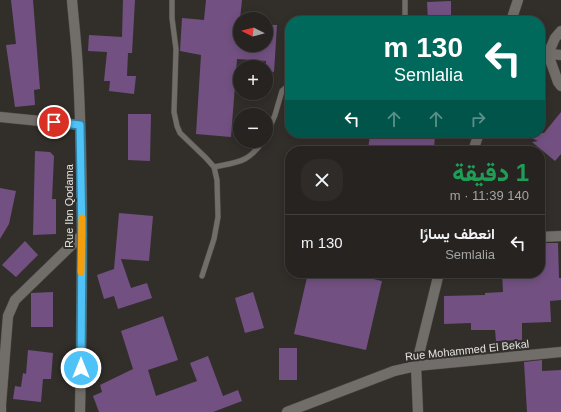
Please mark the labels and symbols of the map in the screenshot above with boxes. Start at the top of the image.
north arrow [233,12,273,52]
pin [37,105,71,139]
street label: Rue Ibn Qodama [63,163,75,248]
street label: Rue Mohammed El Bekal [404,338,530,362]
position arrow [60,347,102,389]

